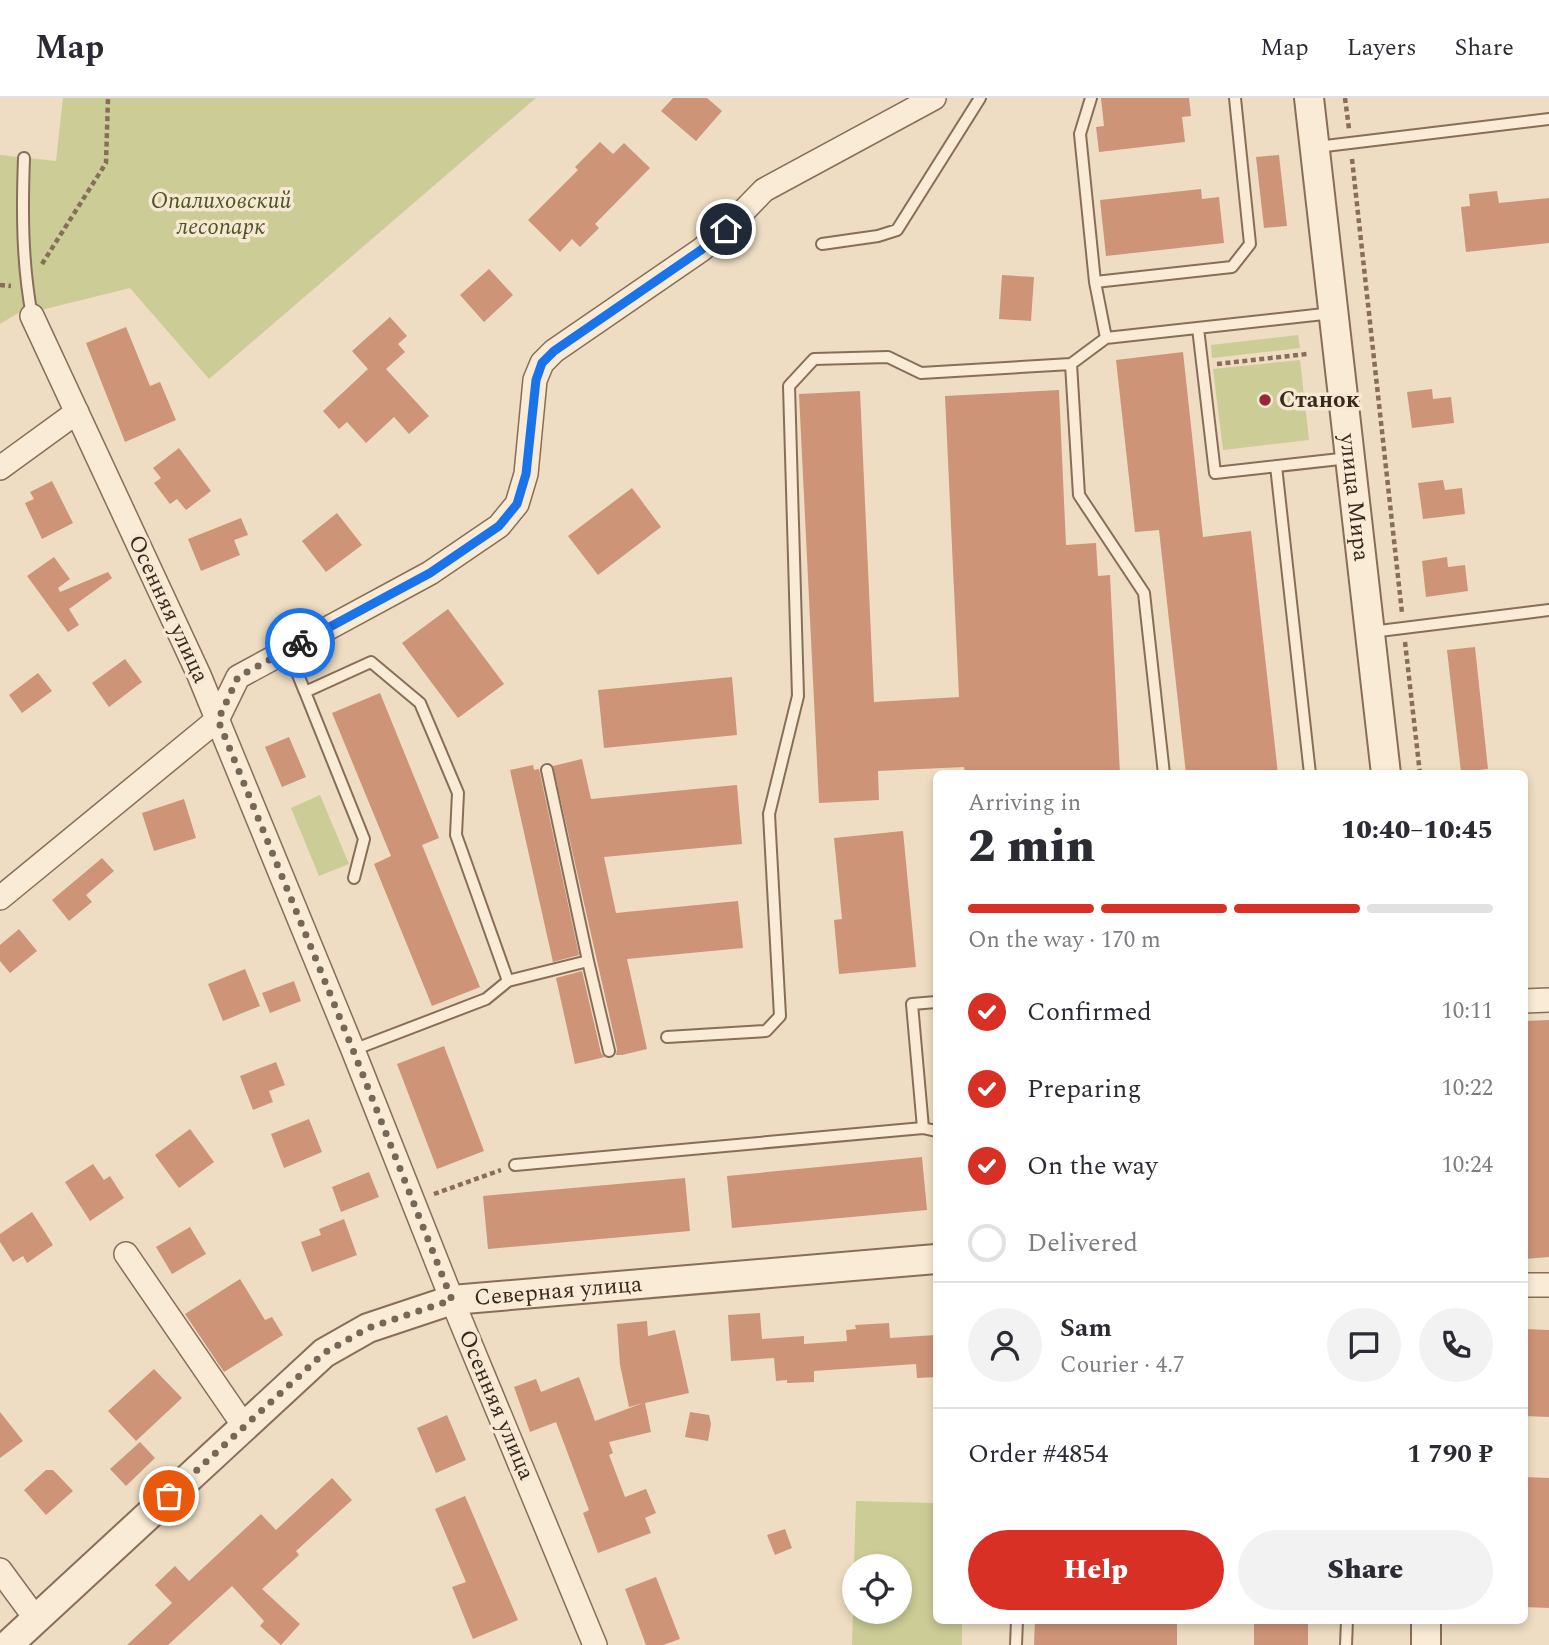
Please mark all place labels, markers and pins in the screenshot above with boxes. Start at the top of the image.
pin [696,199,756,259]
place label: Станок [1279,383,1360,418]
marker: Станок [1257,392,1273,408]
pin [139,1466,199,1526]

